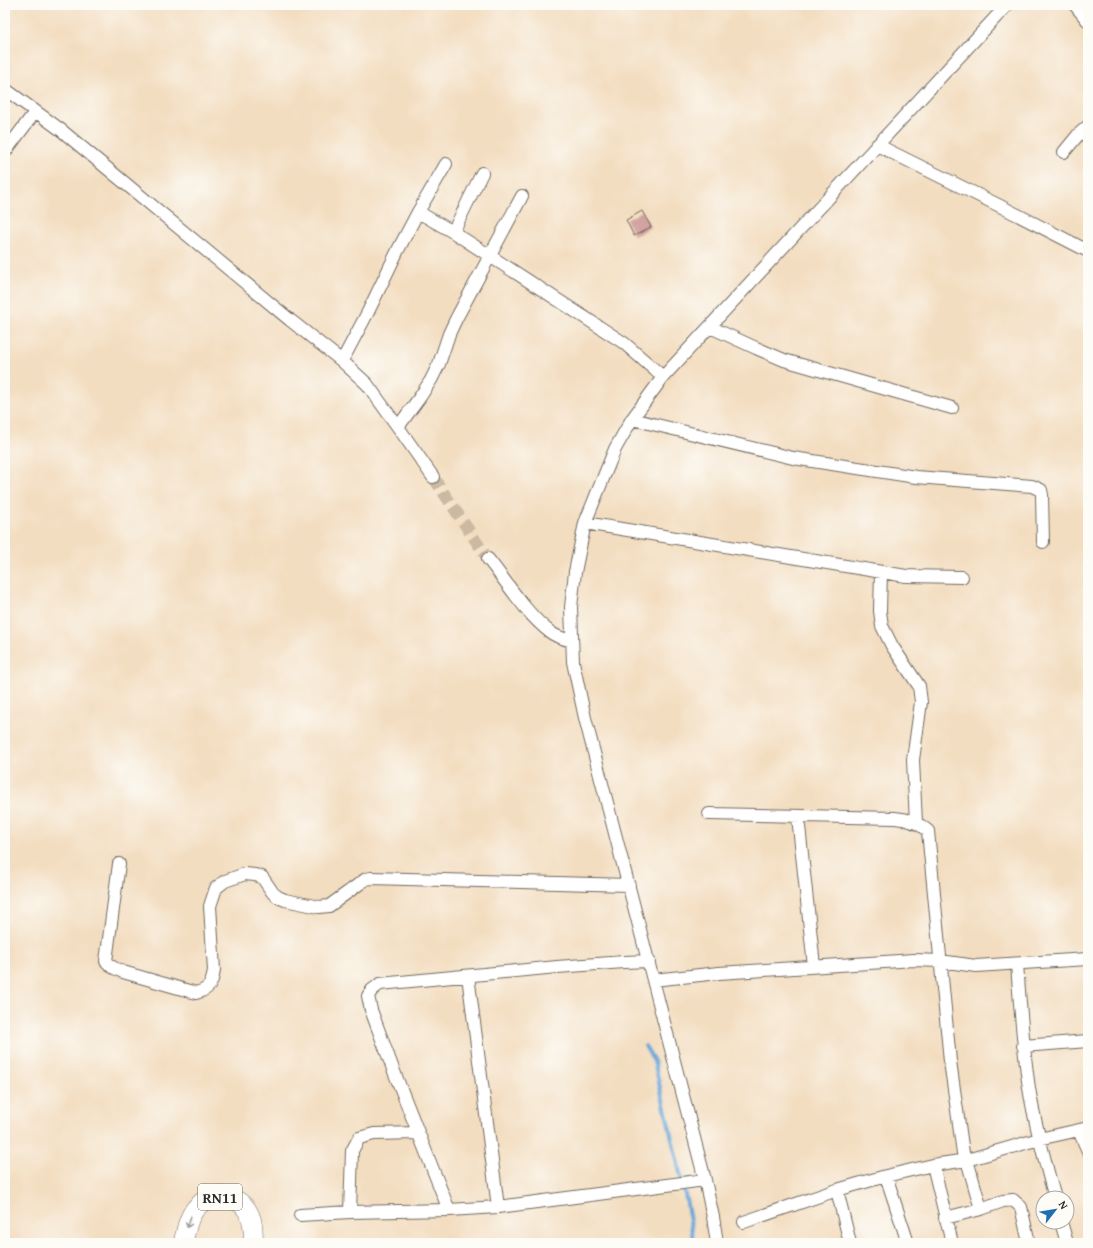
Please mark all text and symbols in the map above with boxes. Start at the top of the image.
road number: RN11 [198,1184,242,1210]
north arrow [1035,1190,1075,1230]
text: N [1055,1198,1073,1213]
one-way arrow [185,1216,192,1229]

